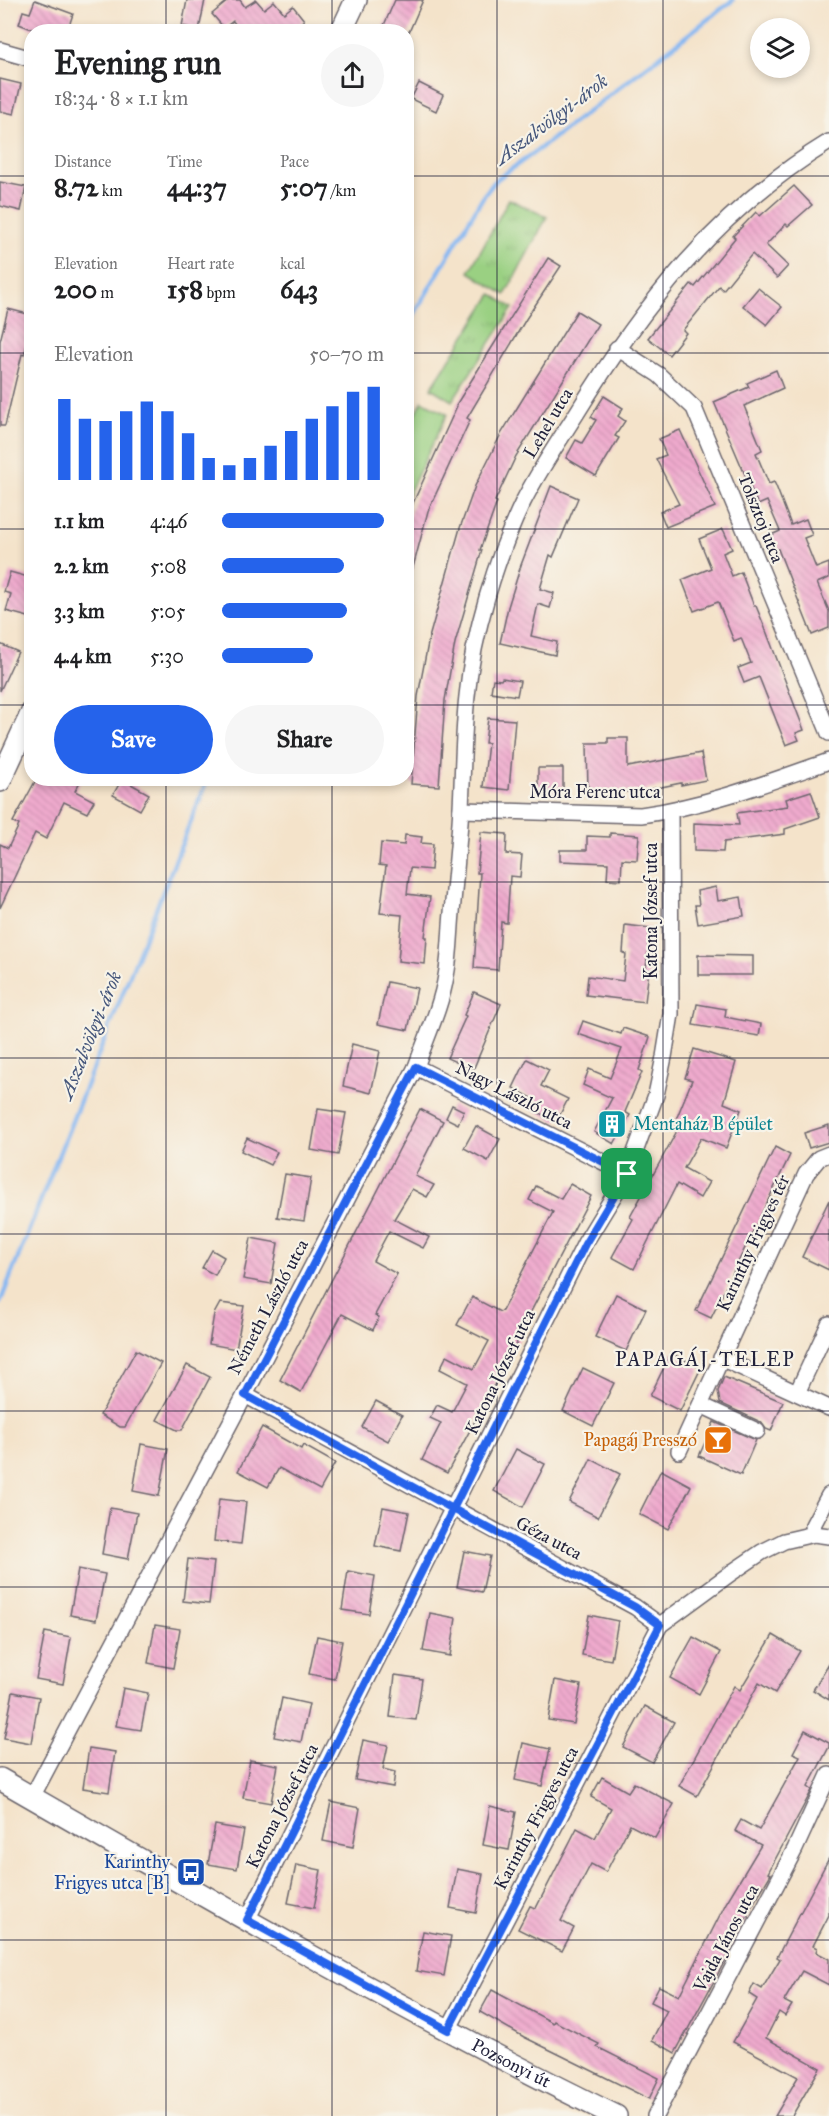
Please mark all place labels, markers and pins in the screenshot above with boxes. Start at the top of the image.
building icon: Mentaház B épület [596,1108,628,1140]
place label: Mentaház B épület [633,1113,773,1135]
pin [601,1148,652,1199]
bar icon: Papagáj Presszó [702,1424,734,1456]
place label: Papagáj Presszó [584,1429,697,1452]
place label: Karinthy Frigyes utca [B] [54,1851,171,1895]
bus stop icon: Karinthy Frigyes utca [B] [175,1856,207,1888]

